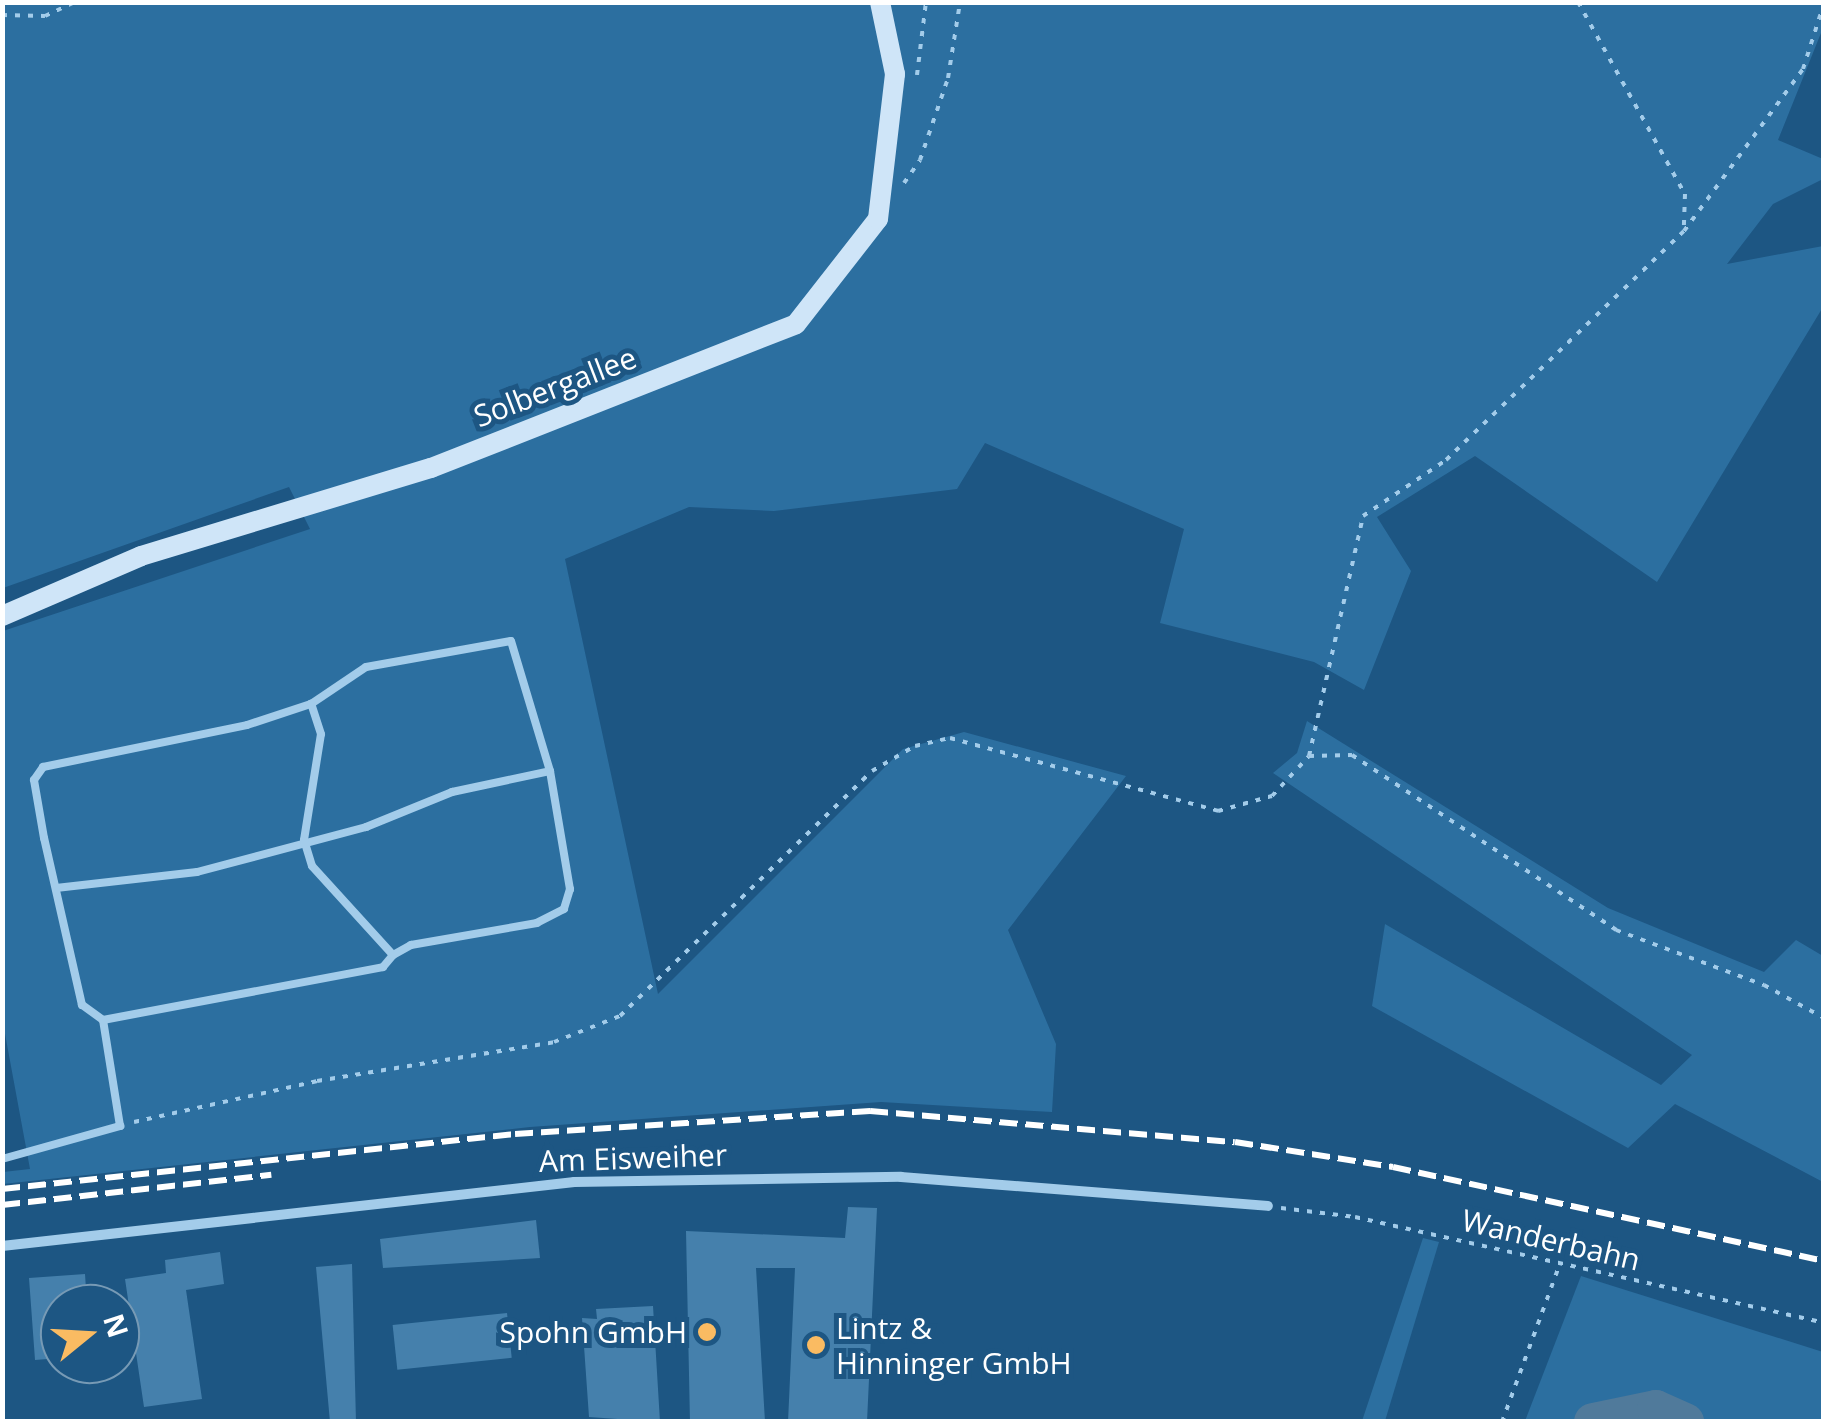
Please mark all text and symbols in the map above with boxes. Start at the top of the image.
street label: Solbergallee [469,339,641,435]
street label: Am Eisweiher [538,1137,728,1179]
street label: Wanderbahn [1458,1202,1644,1278]
north arrow [40,1284,140,1384]
text: N [95,1309,138,1342]
place label: Lintz & Hinninger GmbH [836,1310,1072,1380]
place label: Spohn GmbH [500,1314,687,1350]
marker: Spohn GmbH [696,1321,718,1343]
marker: Lintz & Hinninger GmbH [805,1334,827,1356]

